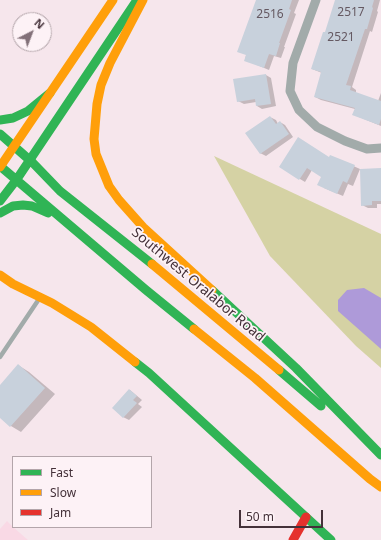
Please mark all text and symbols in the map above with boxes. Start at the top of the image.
house number: 2517 [337,6,365,20]
house number: 2516 [256,8,284,22]
north arrow [12,12,52,52]
text: N [31,15,48,32]
house number: 2521 [327,31,355,45]
street label: Southwest Oralabor Road [128,224,268,346]
legend [12,456,152,528]
text: Fast [50,464,73,481]
text: Slow [50,484,76,501]
scale bar [241,502,325,528]
text: Jam [50,504,71,521]
text: 50 m [246,508,274,525]

